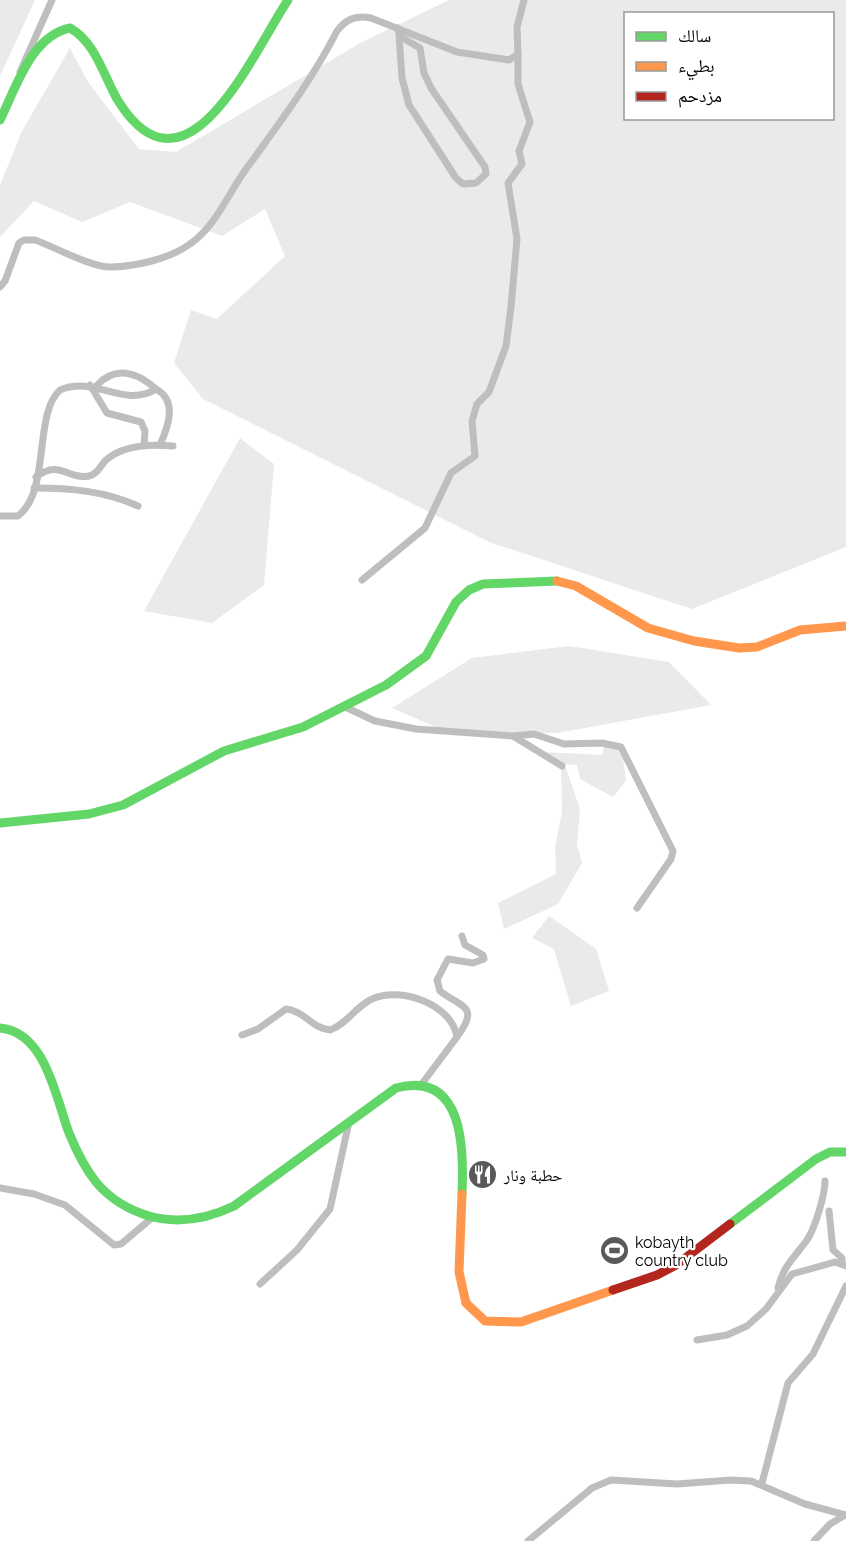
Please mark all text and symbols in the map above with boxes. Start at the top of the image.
legend [624,12,834,120]
text: سالك [678,25,711,46]
text: بطيء [678,55,715,81]
text: مزدحم [678,85,722,108]
restaurant icon: حطبة ونار [467,1159,499,1191]
place label: حطبة ونار [503,1166,562,1185]
place label: kobayth country club [635,1233,728,1270]
sports icon: kobayth country club [598,1235,630,1267]

